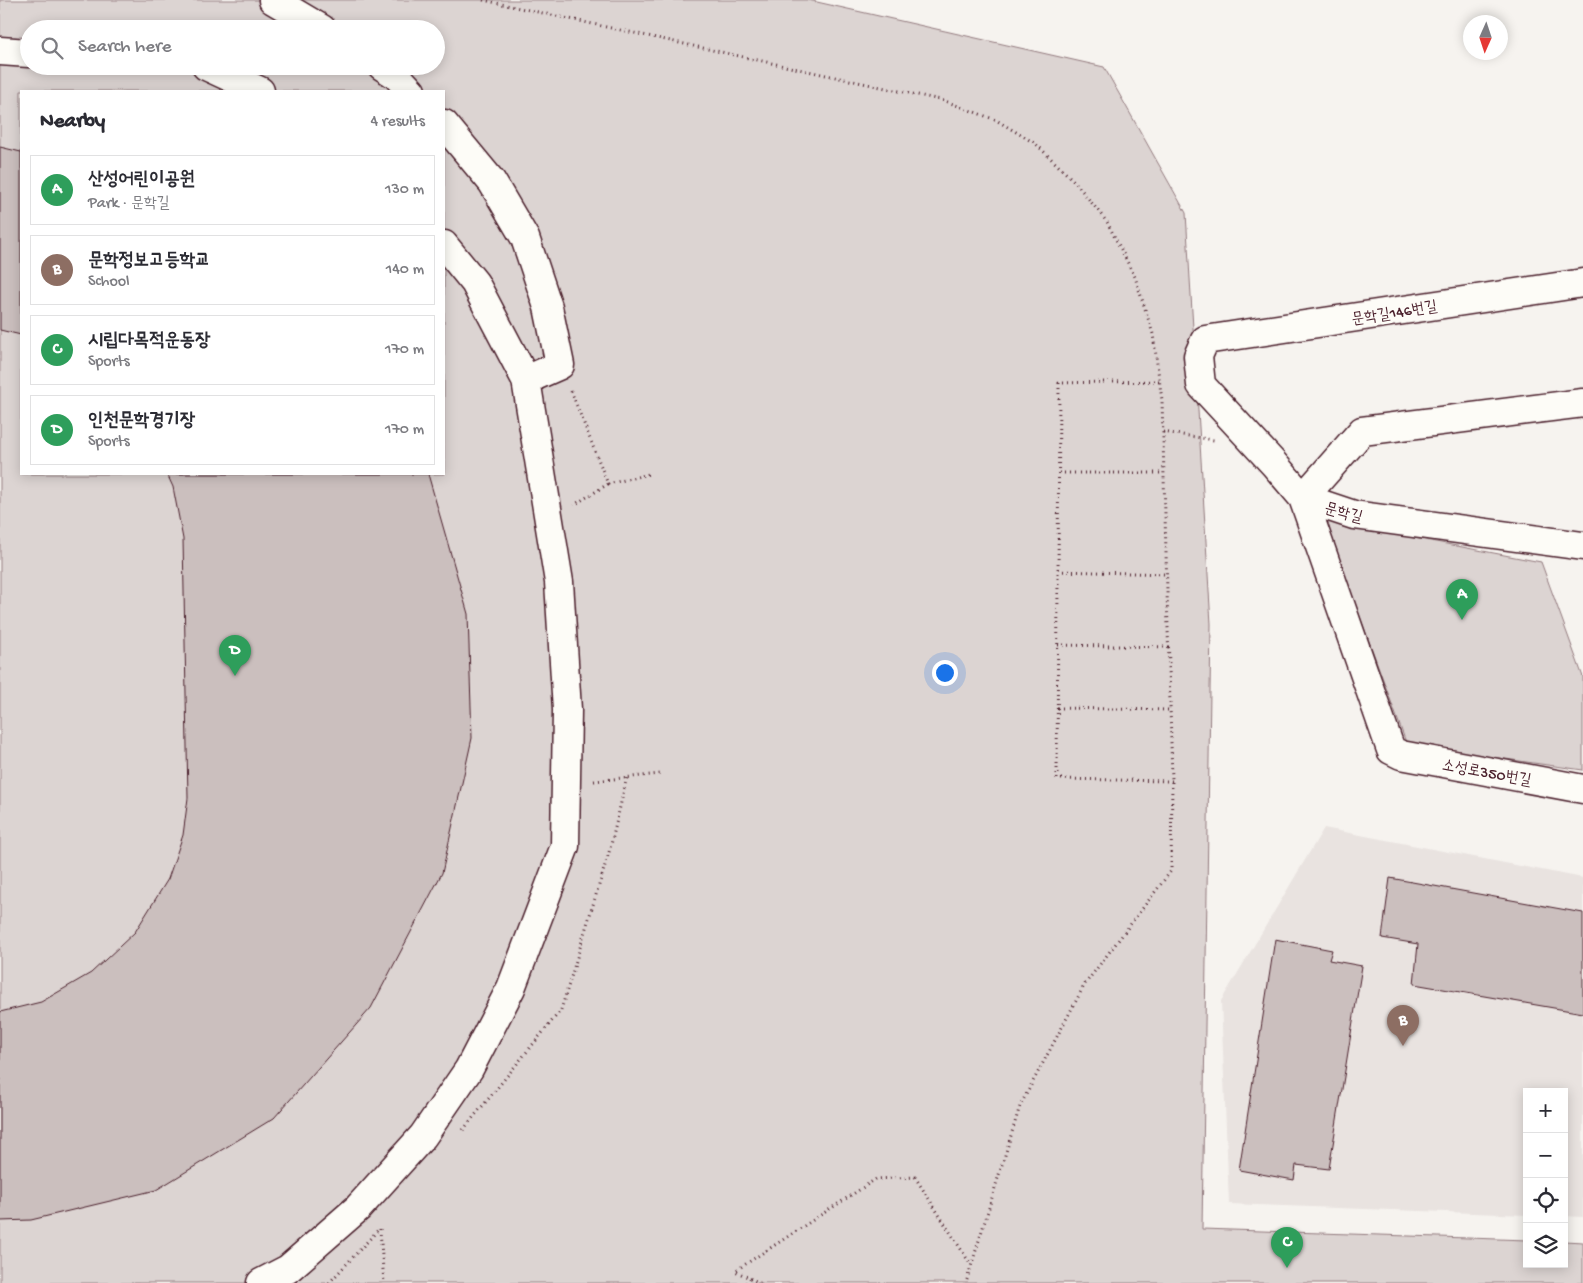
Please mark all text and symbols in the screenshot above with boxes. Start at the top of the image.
north arrow [1463,15,1508,60]
search box [20,20,445,75]
icon: search [38,34,66,62]
text: Search here [78,36,172,59]
text: Nearby [40,110,105,135]
text: 4 results [370,113,425,132]
text: 산성어린이공원 [88,169,195,192]
text: A [52,181,62,200]
text: 130 m [385,181,424,200]
text: Park · 문학길 [88,195,170,214]
text: 문학정보고등학교 [88,250,210,273]
text: B [53,261,61,280]
text: 140 m [386,261,424,280]
text: School [88,273,130,292]
street label: 문학길146번길 [1350,298,1439,331]
text: 시립다목적운동장 [88,330,210,353]
text: C [53,341,61,360]
text: 170 m [385,341,424,360]
text: Sports [88,353,130,372]
text: 인천문학경기장 [88,410,195,433]
text: D [52,421,62,440]
text: 170 m [385,421,424,440]
text: Sports [88,433,130,452]
street label: 문학길 [1322,500,1364,529]
pin: A [1446,579,1478,620]
pin: D [219,635,251,676]
your location [932,660,958,686]
street label: 소성로350번길 [1440,757,1533,792]
pin: B [1387,1005,1419,1046]
map controls [1523,1088,1568,1268]
button: + [1523,1088,1568,1133]
button: − [1523,1133,1568,1178]
button: locate [1523,1178,1568,1223]
button: layers [1523,1223,1568,1268]
pin: C [1271,1227,1303,1268]

